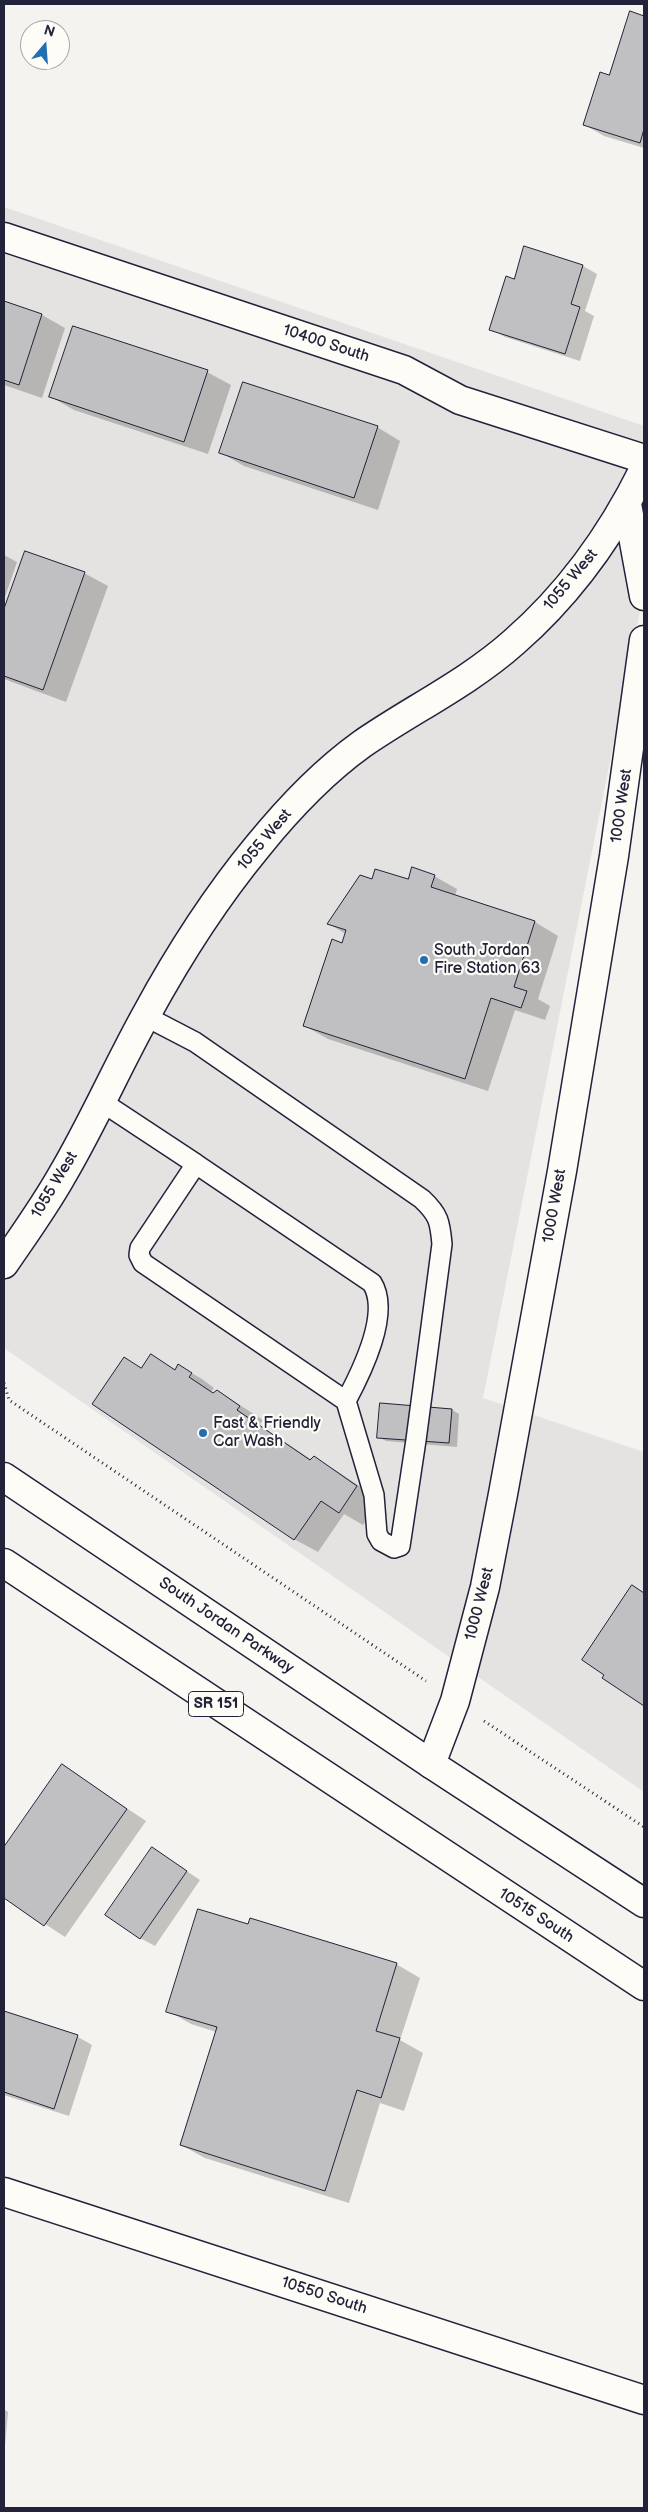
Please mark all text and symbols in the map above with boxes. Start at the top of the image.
north arrow [20,20,70,70]
text: N [42,21,57,41]
street label: 10400 South [280,321,372,367]
street label: 1055 West [540,545,602,615]
street label: 1000 West [607,768,637,844]
street label: 1055 West [234,805,296,875]
place label: South Jordan Fire Station 63 [434,941,540,979]
marker: South Jordan Fire Station 63 [418,954,430,966]
street label: 1055 West [28,1148,82,1222]
street label: 1000 West [539,1168,571,1244]
place label: Fast & Friendly Car Wash [213,1414,321,1452]
marker: Fast & Friendly Car Wash [197,1427,209,1439]
street label: 1000 West [462,1565,498,1643]
street label: South Jordan Parkway [155,1574,297,1678]
road number: SR 151 [188,1692,244,1716]
street label: 10515 South [495,1885,577,1947]
street label: 10550 South [279,2273,369,2319]

